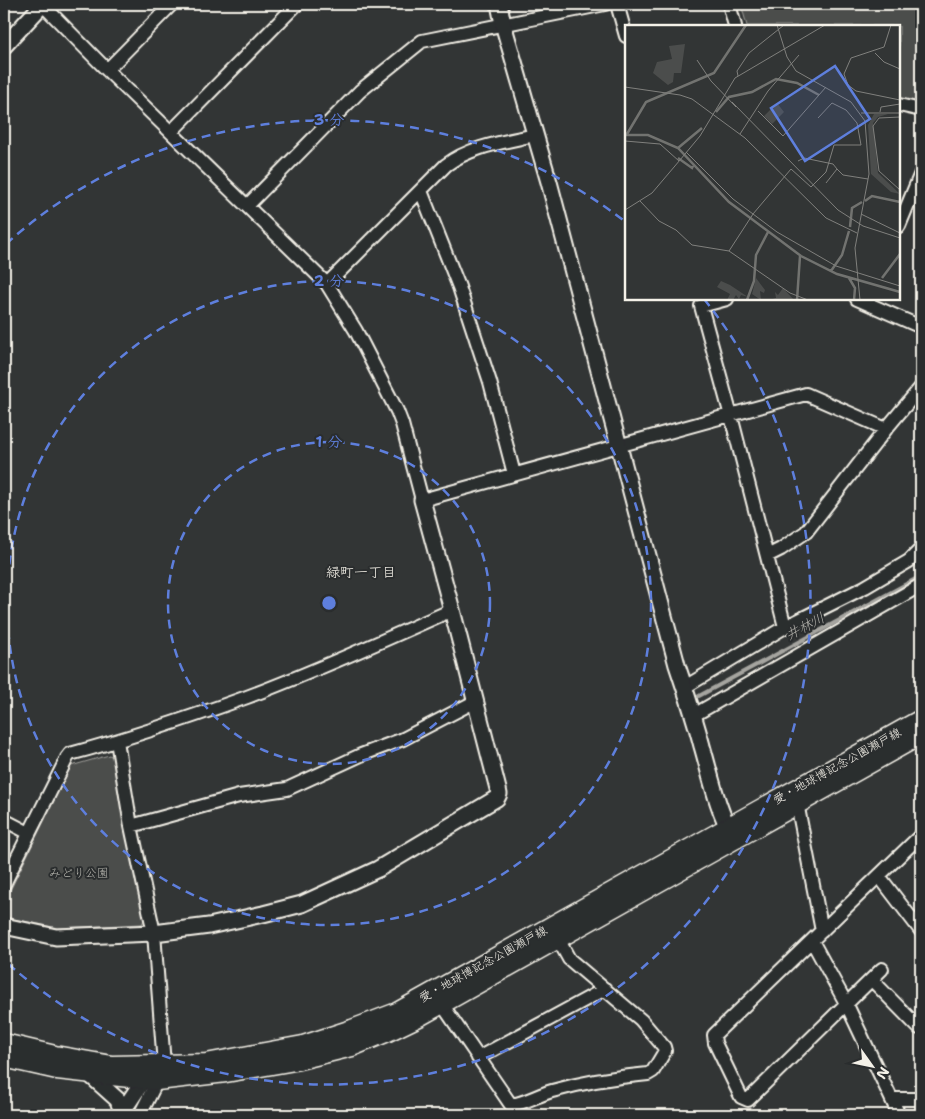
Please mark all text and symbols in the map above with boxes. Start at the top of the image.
inset map [625,25,900,300]
text: 3 分 [314,110,344,130]
text: 2 分 [314,271,344,291]
text: 1 分 [316,432,343,452]
district label: 緑町一丁目 [326,563,396,581]
centre of rings [320,594,338,612]
water label: 井林川 [782,608,828,644]
street label: 愛・地球博記念公園瀬戸線 [770,724,904,808]
park label: みどり公園 [49,865,109,881]
street label: 愛・地球博記念公園瀬戸線 [416,922,550,1006]
north arrow [848,1042,898,1092]
text: N [872,1064,893,1083]

